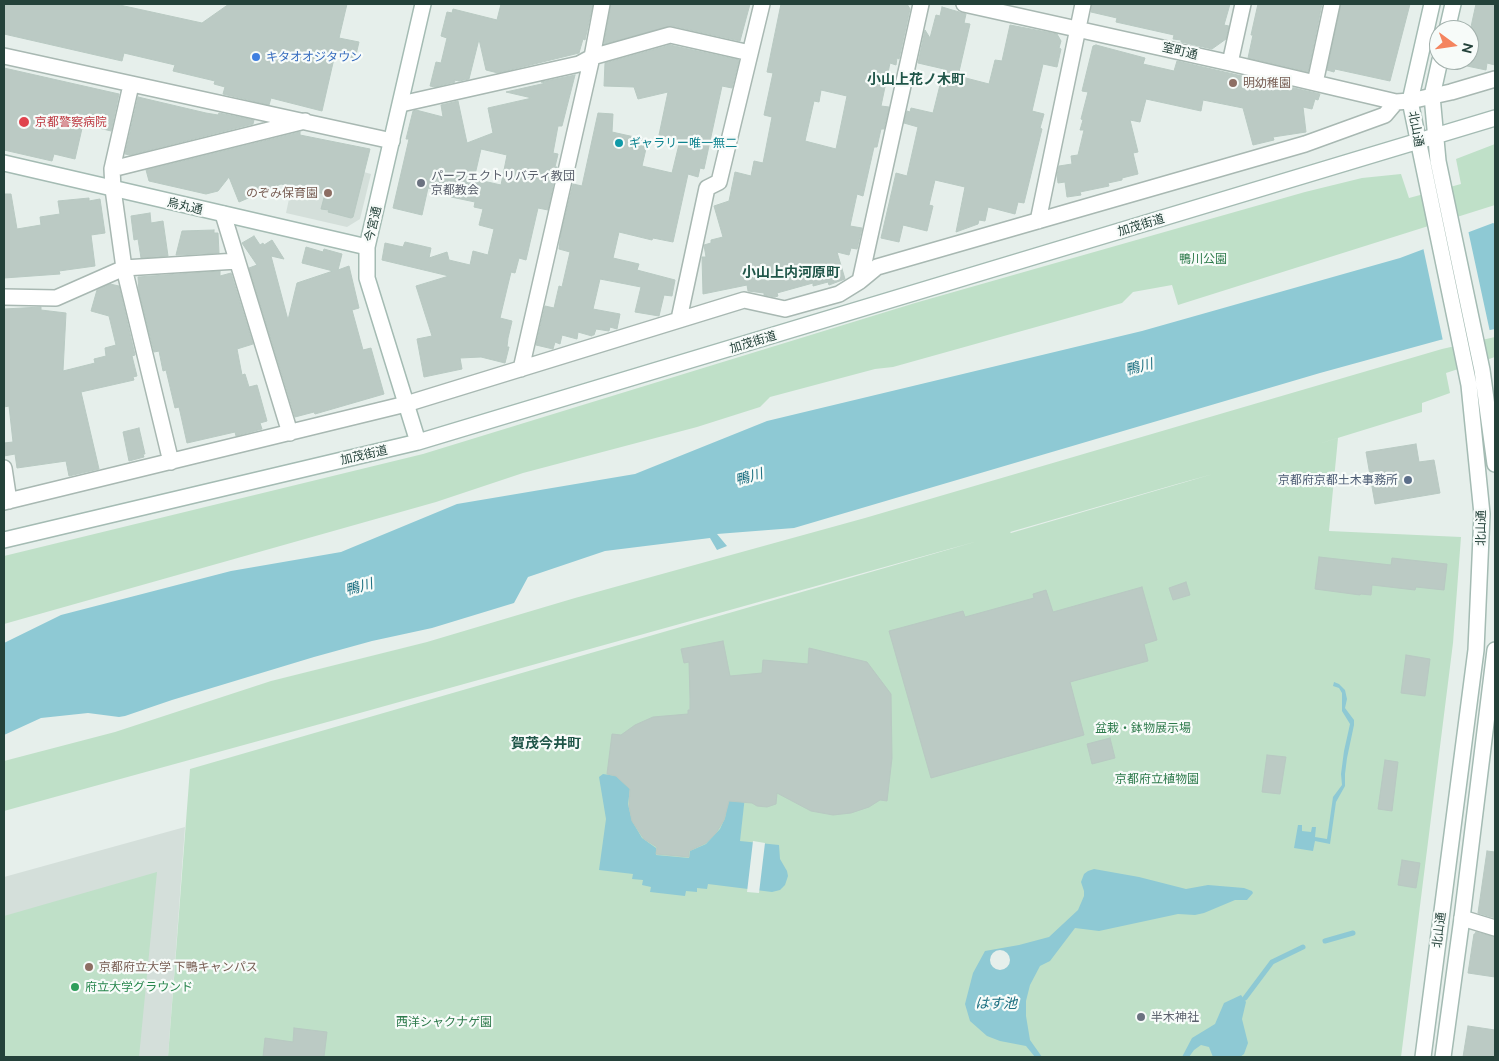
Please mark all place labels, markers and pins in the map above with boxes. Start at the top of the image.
place label: キタオオジタウン [266,50,362,64]
marker: キタオオジタウン [250,51,262,63]
place label: 明幼稚園 [1243,76,1291,90]
marker: 明幼稚園 [1227,77,1239,89]
marker: 京都警察病院 [17,115,31,129]
place label: 京都警察病院 [35,115,107,129]
place label: ギャラリー唯一無二 [629,136,737,150]
marker: ギャラリー唯一無二 [613,137,625,149]
place label: パーフェクトリバティ教団 京都教会 [431,169,575,197]
marker: パーフェクトリバティ教団 京都教会 [415,177,427,189]
place label: のぞみ保育園 [246,186,318,200]
marker: のぞみ保育園 [322,187,334,199]
place label: 京都府京都土木事務所 [1278,473,1398,487]
marker: 京都府京都土木事務所 [1402,474,1414,486]
place label: 京都府立大学 下鴨キャンパス [99,960,258,974]
marker: 京都府立大学 下鴨キャンパス [83,961,95,973]
place label: 府立大学グラウンド [85,980,193,994]
marker: 府立大学グラウンド [69,981,81,993]
place label: 半木神社 [1151,1010,1199,1024]
marker: 半木神社 [1135,1011,1147,1023]

